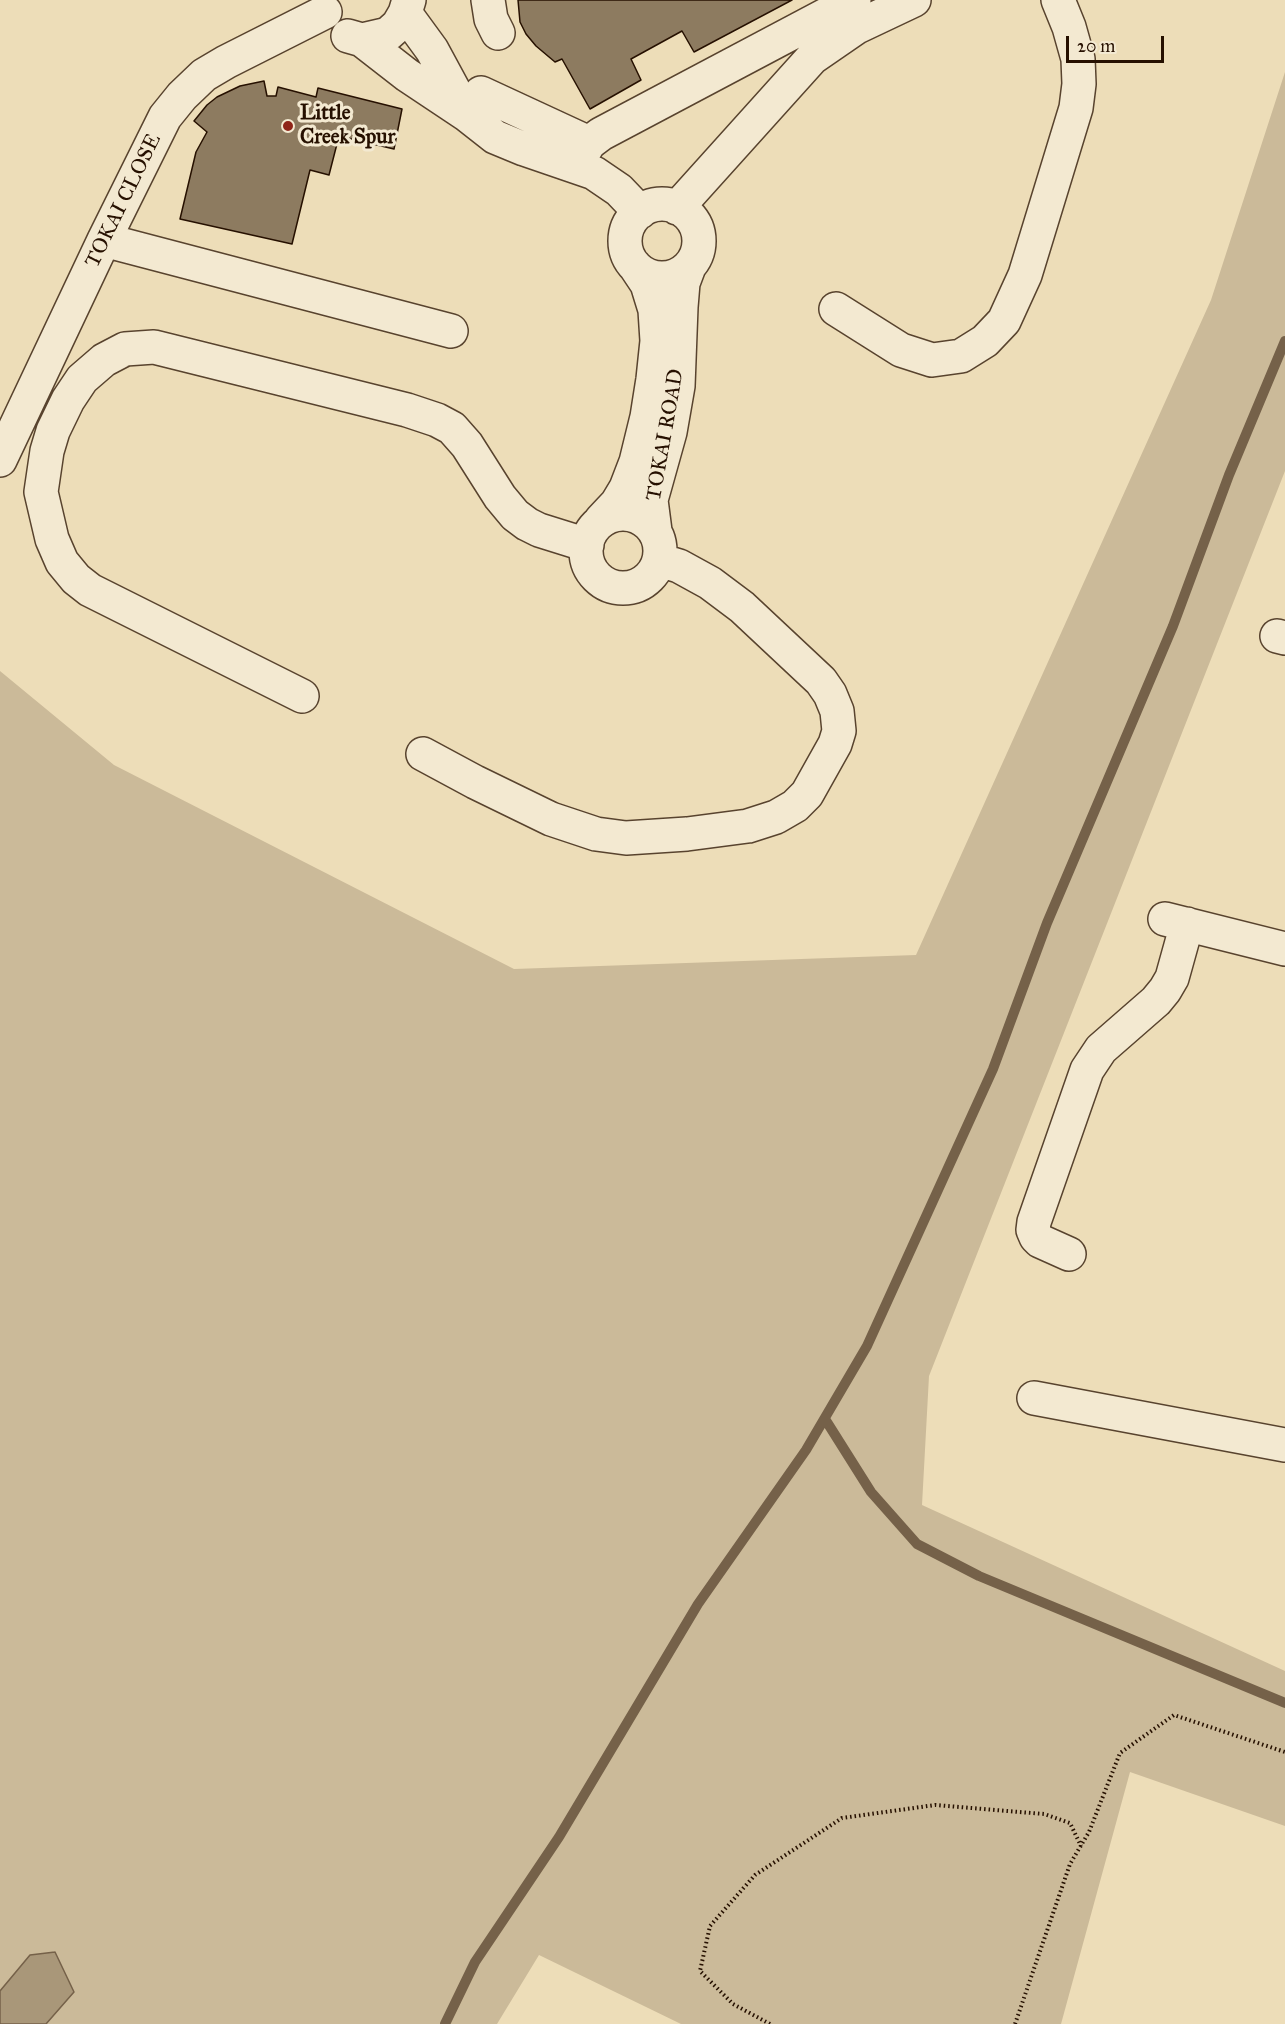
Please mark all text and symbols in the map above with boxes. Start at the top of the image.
scale bar [1069,24,1166,62]
text: 20 m [1077,35,1115,57]
place label: Little Creek Spur [300,101,395,151]
marker: Little Creek Spur [281,119,295,133]
street label: TOKAI CLOSE [81,130,167,272]
street label: TOKAI ROAD [642,367,690,503]

